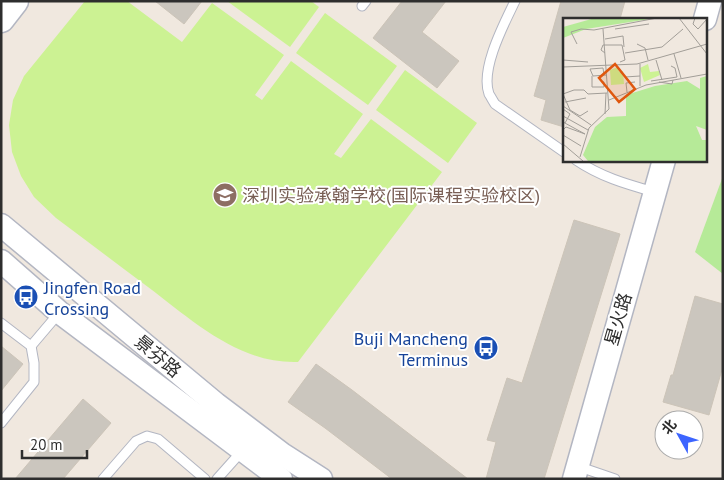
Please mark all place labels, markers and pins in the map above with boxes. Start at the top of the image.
school or university icon: 深圳实验承翰学校(国际课程实验校区) [212,182,238,208]
place label: 深圳实验承翰学校(国际课程实验校区) [242,184,540,207]
place label: Jingfen Road Crossing [43,276,141,320]
bus stop icon: Jingfen Road Crossing [13,284,39,310]
place label: Buji Mancheng Terminus [354,327,468,371]
bus stop icon: Buji Mancheng Terminus [473,335,499,361]

